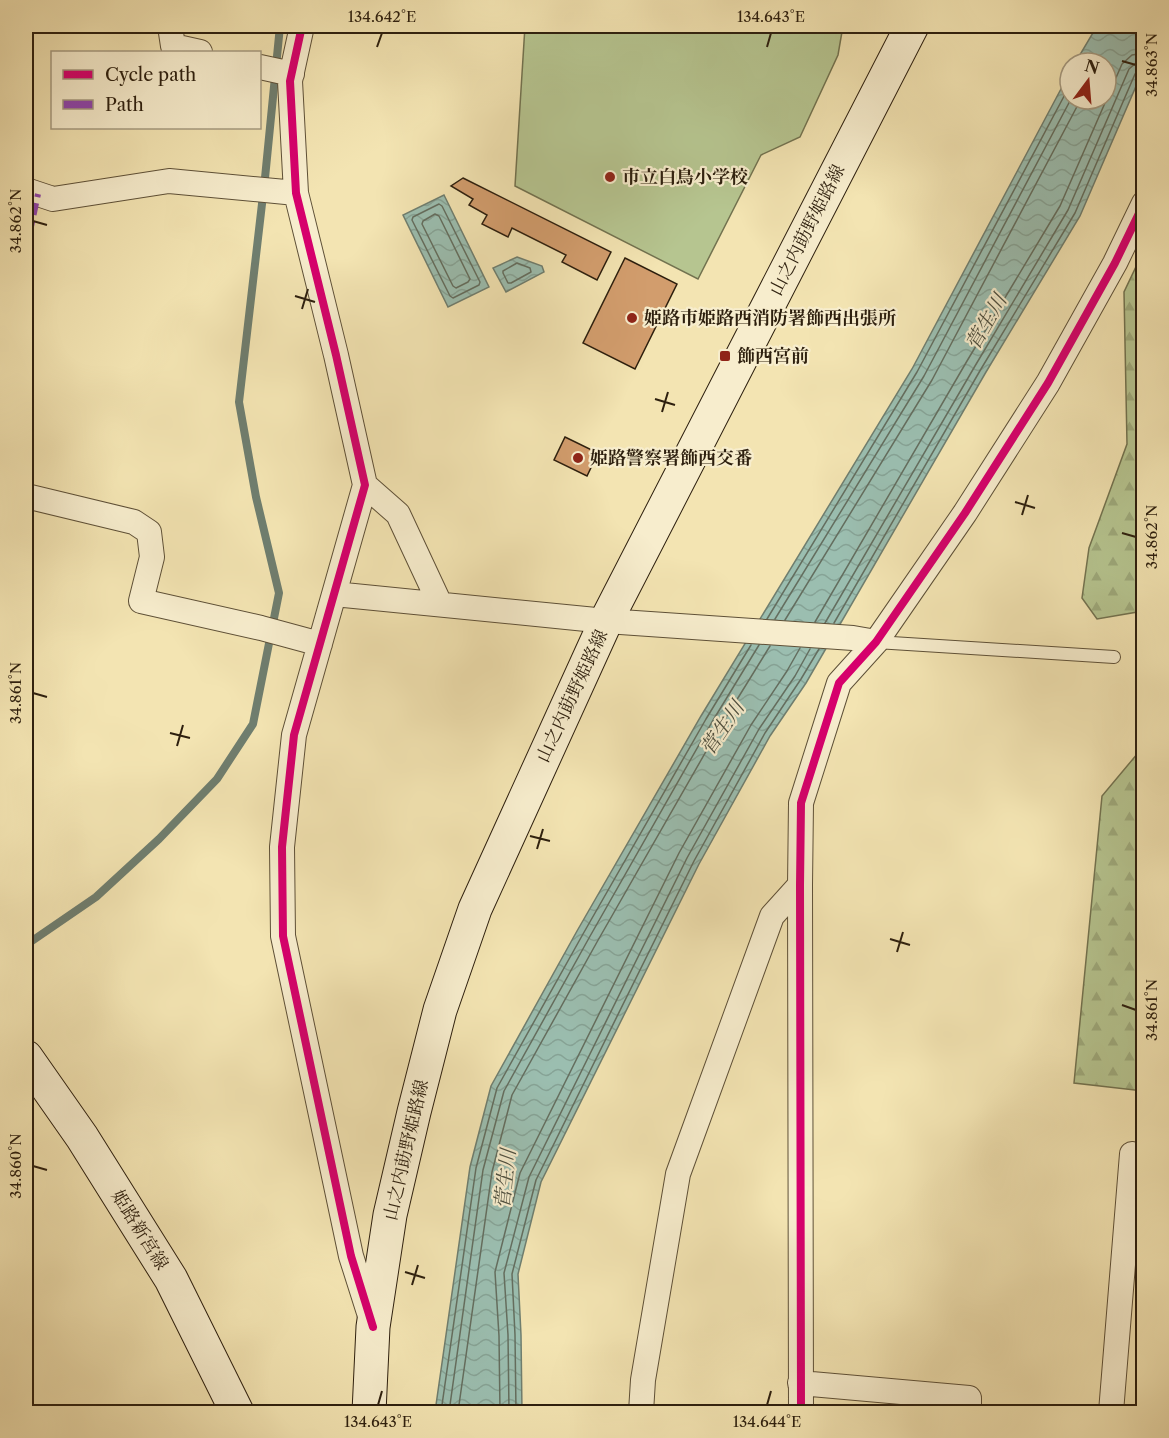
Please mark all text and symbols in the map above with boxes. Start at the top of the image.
text: 134.642°E [348,7,416,26]
text: 134.643°E [737,7,805,26]
text: 34.863°N [1142,33,1161,97]
legend [51,51,261,129]
north arrow [1058,51,1118,111]
text: N [1083,55,1102,78]
text: Cycle path [105,64,196,86]
text: Path [105,94,144,116]
street label: 山之内莇野姫路線 [765,161,849,299]
place label: 市立白鳥小学校 [622,166,748,188]
marker: 市立白鳥小学校 [603,170,617,184]
text: 34.862°N [6,189,25,253]
water label: 菅生川 [961,288,1012,354]
place label: 姫路市姫路西消防署飾西出張所 [644,307,896,329]
marker: 姫路市姫路西消防署飾西出張所 [625,311,639,325]
place label: 飾西宮前 [737,345,809,367]
marker: 飾西宮前 [718,349,732,363]
place label: 姫路警察署飾西交番 [590,447,752,469]
marker: 姫路警察署飾西交番 [571,451,585,465]
text: 34.862°N [1142,505,1161,569]
street label: 山之内莇野姫路線 [532,626,612,766]
text: 34.861°N [6,662,25,724]
water label: 菅生川 [695,695,750,760]
text: 34.861°N [1142,979,1161,1041]
street label: 山之内莇野姫路線 [379,1077,433,1223]
text: 34.860°N [6,1133,25,1199]
water label: 菅生川 [490,1146,520,1210]
street label: 姫路新宮線 [107,1186,173,1274]
text: 134.643°E [344,1412,412,1431]
text: 134.644°E [733,1412,801,1431]

